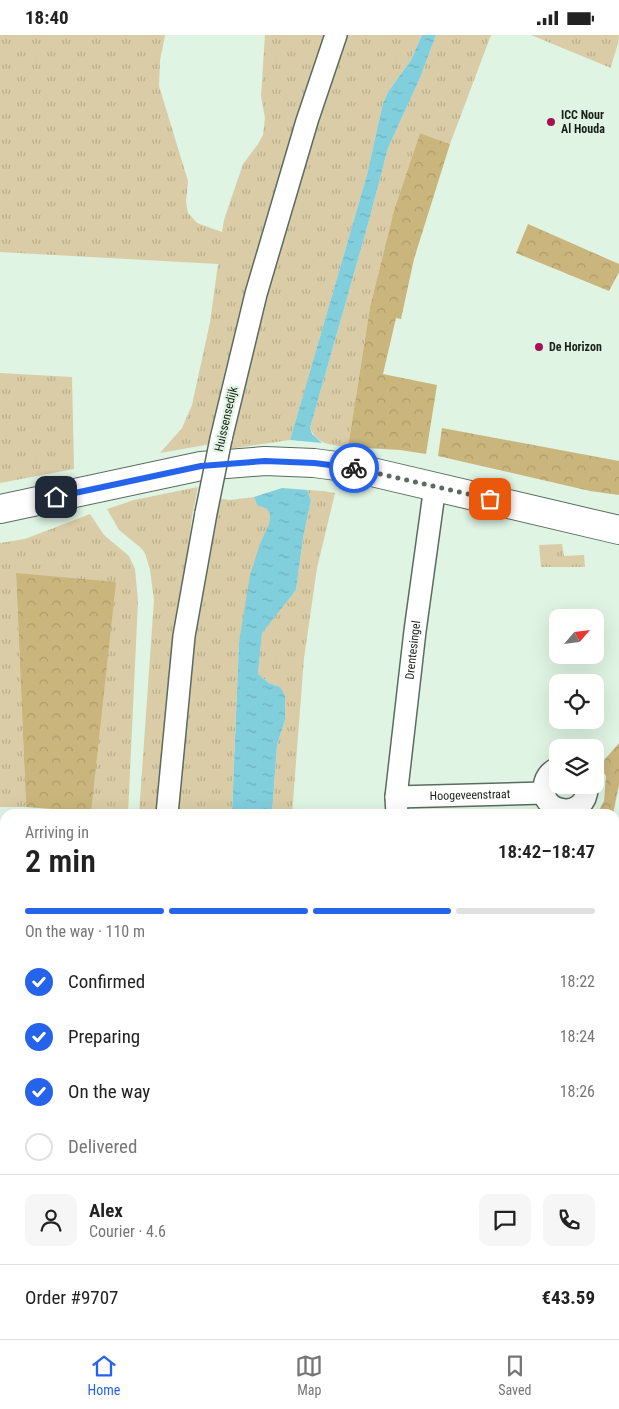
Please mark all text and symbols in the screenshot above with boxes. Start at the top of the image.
text: 18:40 [25,6,69,29]
place label: ICC Nour Al Houda [561,108,605,136]
marker: ICC Nour Al Houda [545,116,557,128]
place label: De Horizon [549,340,602,354]
marker: De Horizon [533,341,545,353]
street label: Huissensedijk [212,385,240,453]
courier [329,443,379,493]
icon: bike [340,454,368,482]
pin [35,476,77,518]
pin [469,478,511,520]
icon: home [42,483,70,511]
icon: bag [476,485,504,513]
north arrow [549,609,604,664]
map controls [549,609,604,794]
street label: Drentesingel [402,620,423,680]
button: locate [549,674,604,729]
button: layers [549,739,604,794]
street label: Hoogeveenstraat [429,787,511,803]
text: Arriving in [25,823,89,842]
text: 18:42–18:47 [498,840,595,863]
text: 2 min [25,842,96,880]
text: On the way · 110 m [25,922,145,941]
icon: check [25,968,53,996]
text: Confirmed [68,970,145,993]
text: 18:22 [560,972,595,991]
icon: check [25,1023,53,1051]
text: Preparing [68,1025,140,1048]
text: 18:24 [560,1027,595,1046]
icon: check [25,1078,53,1106]
text: On the way [68,1080,150,1103]
text: 18:26 [560,1082,595,1101]
text: Delivered [68,1135,137,1158]
button: person [25,1194,77,1246]
button: chat [479,1194,531,1246]
button: phone [543,1194,595,1246]
text: Alex [89,1199,123,1222]
text: Courier · 4.6 [89,1222,166,1241]
text: Order #9707 [25,1286,118,1309]
text: €43.59 [541,1286,595,1309]
tab: Home [87,1352,120,1398]
tab: Map [295,1352,323,1398]
tab: Saved [498,1352,532,1398]

